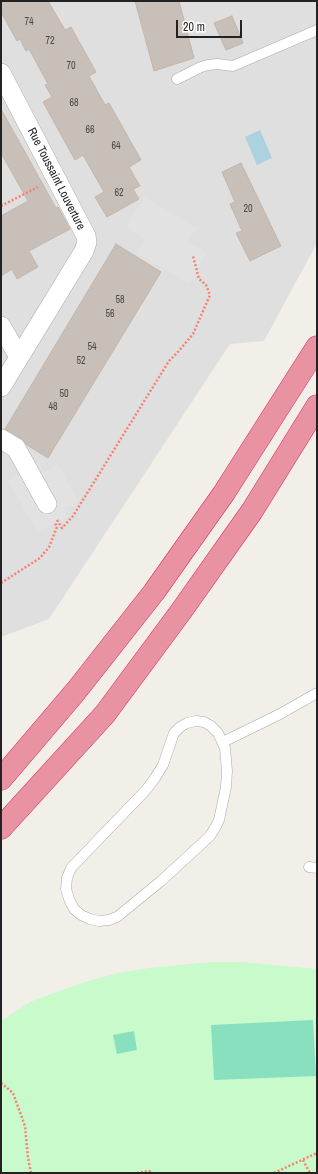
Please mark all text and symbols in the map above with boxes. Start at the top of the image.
scale bar [178,12,244,38]
house number: 74 [24,16,34,28]
text: 20 m [183,19,205,35]
house number: 72 [45,35,55,47]
house number: 70 [66,60,76,72]
house number: 68 [69,97,79,109]
house number: 66 [85,124,95,136]
street label: Rue Toussaint Louverture [24,126,88,232]
house number: 64 [111,140,121,152]
house number: 62 [114,187,124,199]
house number: 20 [243,203,253,215]
house number: 58 [115,294,125,306]
house number: 56 [105,308,115,320]
house number: 54 [87,341,97,353]
house number: 52 [76,355,86,367]
house number: 50 [59,388,69,400]
house number: 48 [48,401,58,413]

